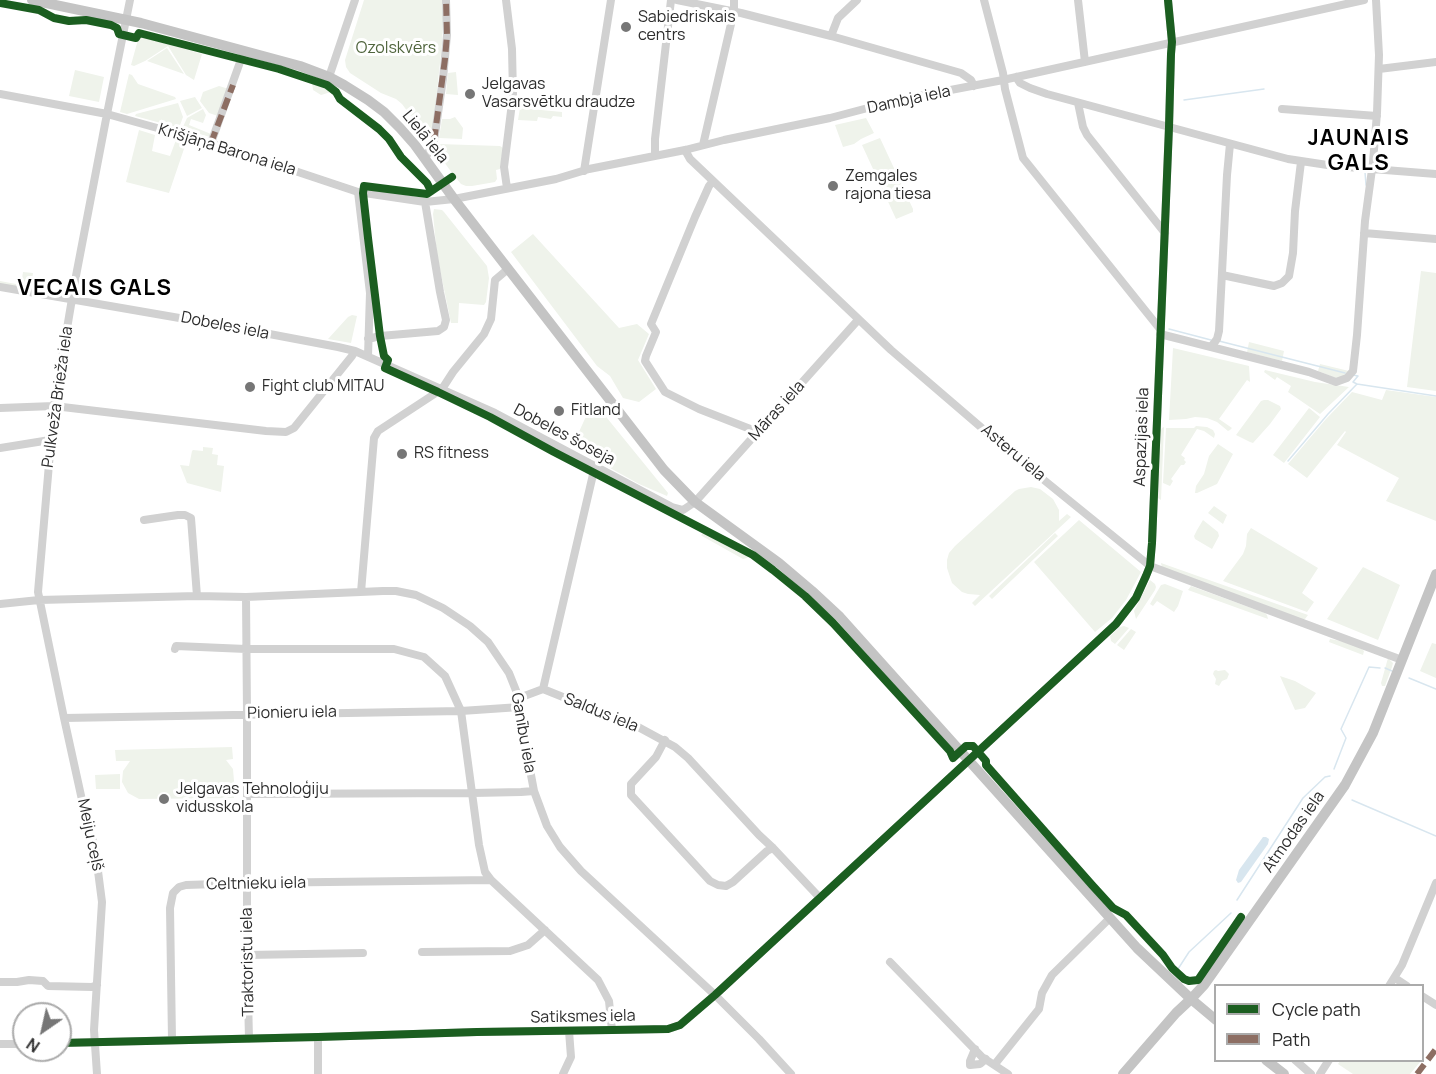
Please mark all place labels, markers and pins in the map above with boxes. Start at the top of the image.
place label: Sabiedriskais centrs [638,8,736,46]
marker: Sabiedriskais centrs [619,20,633,34]
place label: Jelgavas Vasarsvētku draudze [482,75,635,113]
marker: Jelgavas Vasarsvētku draudze [463,87,477,101]
place label: Zemgales rajona tiesa [845,167,931,205]
marker: Zemgales rajona tiesa [826,179,840,193]
place label: Fight club MITAU [262,377,384,397]
marker: Fight club MITAU [243,380,257,394]
place label: Fitland [571,401,621,421]
marker: Fitland [552,404,566,418]
place label: RS fitness [414,444,489,464]
marker: RS fitness [395,447,409,461]
place label: Jelgavas Tehnoloģiju vidusskola [176,780,329,818]
marker: Jelgavas Tehnoloģiju vidusskola [157,792,171,806]

